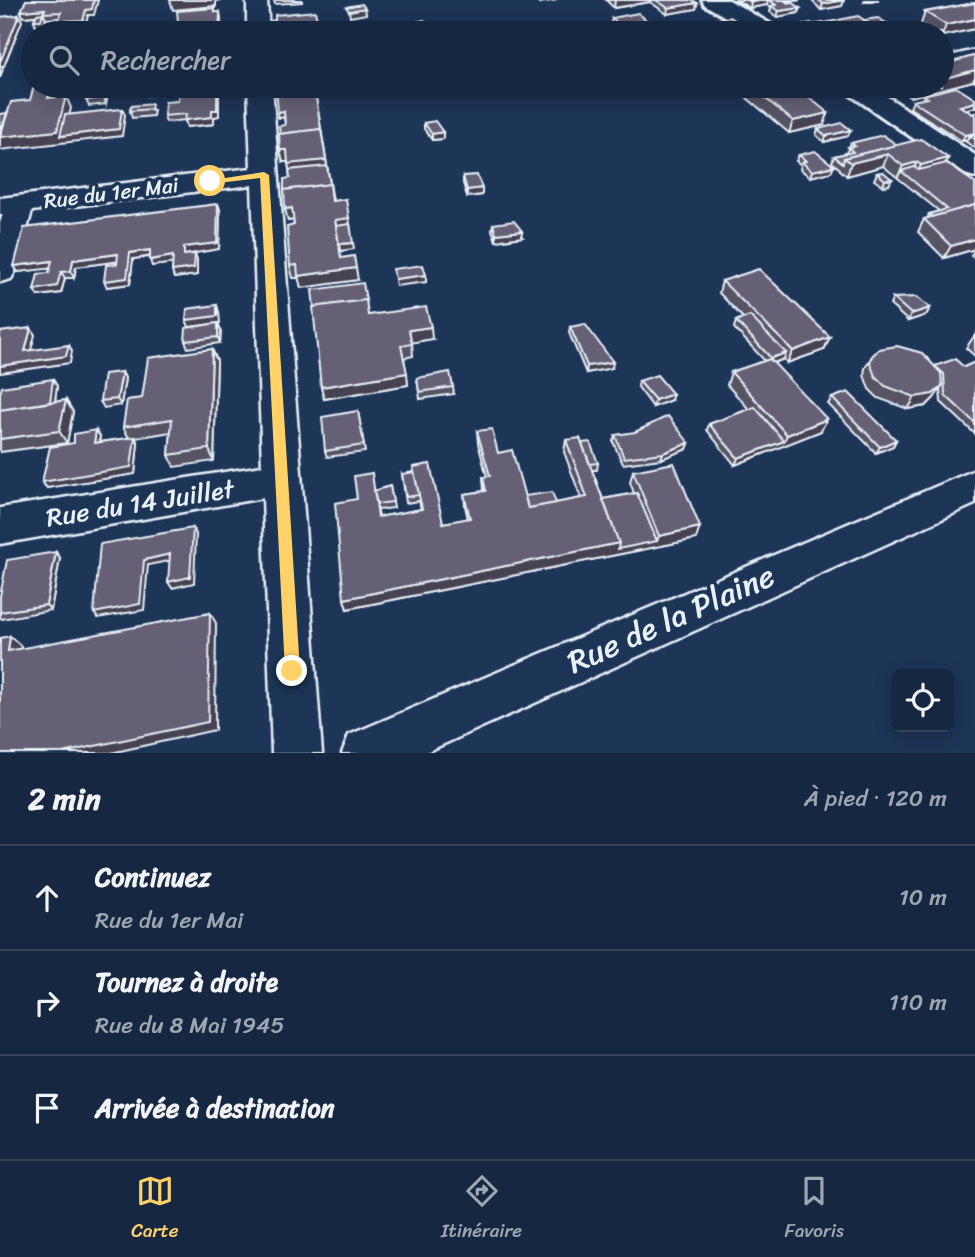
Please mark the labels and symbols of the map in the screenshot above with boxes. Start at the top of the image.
route start [194,165,225,196]
street label: Rue du 1er Mai [41,166,182,220]
street label: Rue du 14 Juillet [43,465,239,541]
street label: Rue de la Plaine [558,548,784,690]
route end [276,655,307,686]

